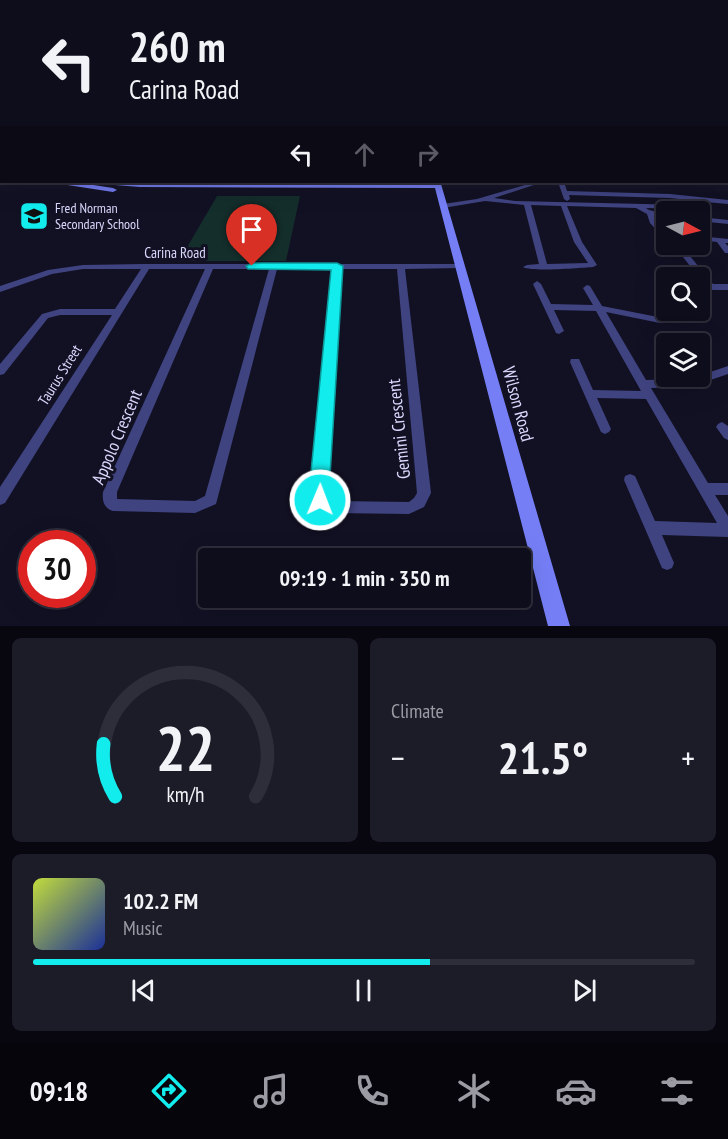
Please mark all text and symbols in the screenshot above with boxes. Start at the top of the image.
text: 260 m [129,19,226,74]
icon: left [30,24,108,102]
text: Carina Road [129,72,240,106]
icon: left [285,138,318,171]
icon: ahead [348,138,381,171]
icon: right [411,138,444,171]
place label: Fred Norman Secondary School [55,199,140,233]
school or university icon: Fred Norman Secondary School [18,200,50,232]
north arrow [656,201,710,255]
map controls [656,201,710,387]
pin [226,204,277,266]
icon: arrive [235,213,268,246]
street label: Carina Road [144,243,206,262]
button: search [656,267,710,321]
button: layers [656,333,710,387]
street label: Taurus Street [34,341,86,409]
street label: Wilson Road [497,364,539,444]
street label: Gemini Crescent [382,378,415,480]
street label: Appolo Crescent [86,386,147,488]
position arrow [288,468,352,532]
speed limit sign: 30 [18,530,96,608]
text: 09:19 · 1 min · 350 m [279,564,450,592]
text: Climate [391,698,444,724]
text: 22 [155,707,215,788]
text: 21.5° [498,728,588,786]
text: − [391,736,405,779]
text: + [681,736,695,779]
text: km/h [166,780,204,808]
text: 102.2 FM [123,887,198,915]
text: Music [123,915,163,941]
icon: previous [127,974,160,1007]
icon: pause [347,974,380,1007]
icon: next [568,974,601,1007]
icon: directions [148,1070,190,1112]
icon: music [250,1070,292,1112]
icon: phone [351,1070,393,1112]
icon: climate [453,1070,495,1112]
icon: car [555,1070,597,1112]
icon: filters [656,1070,698,1112]
text: 09:18 [30,1074,88,1108]

